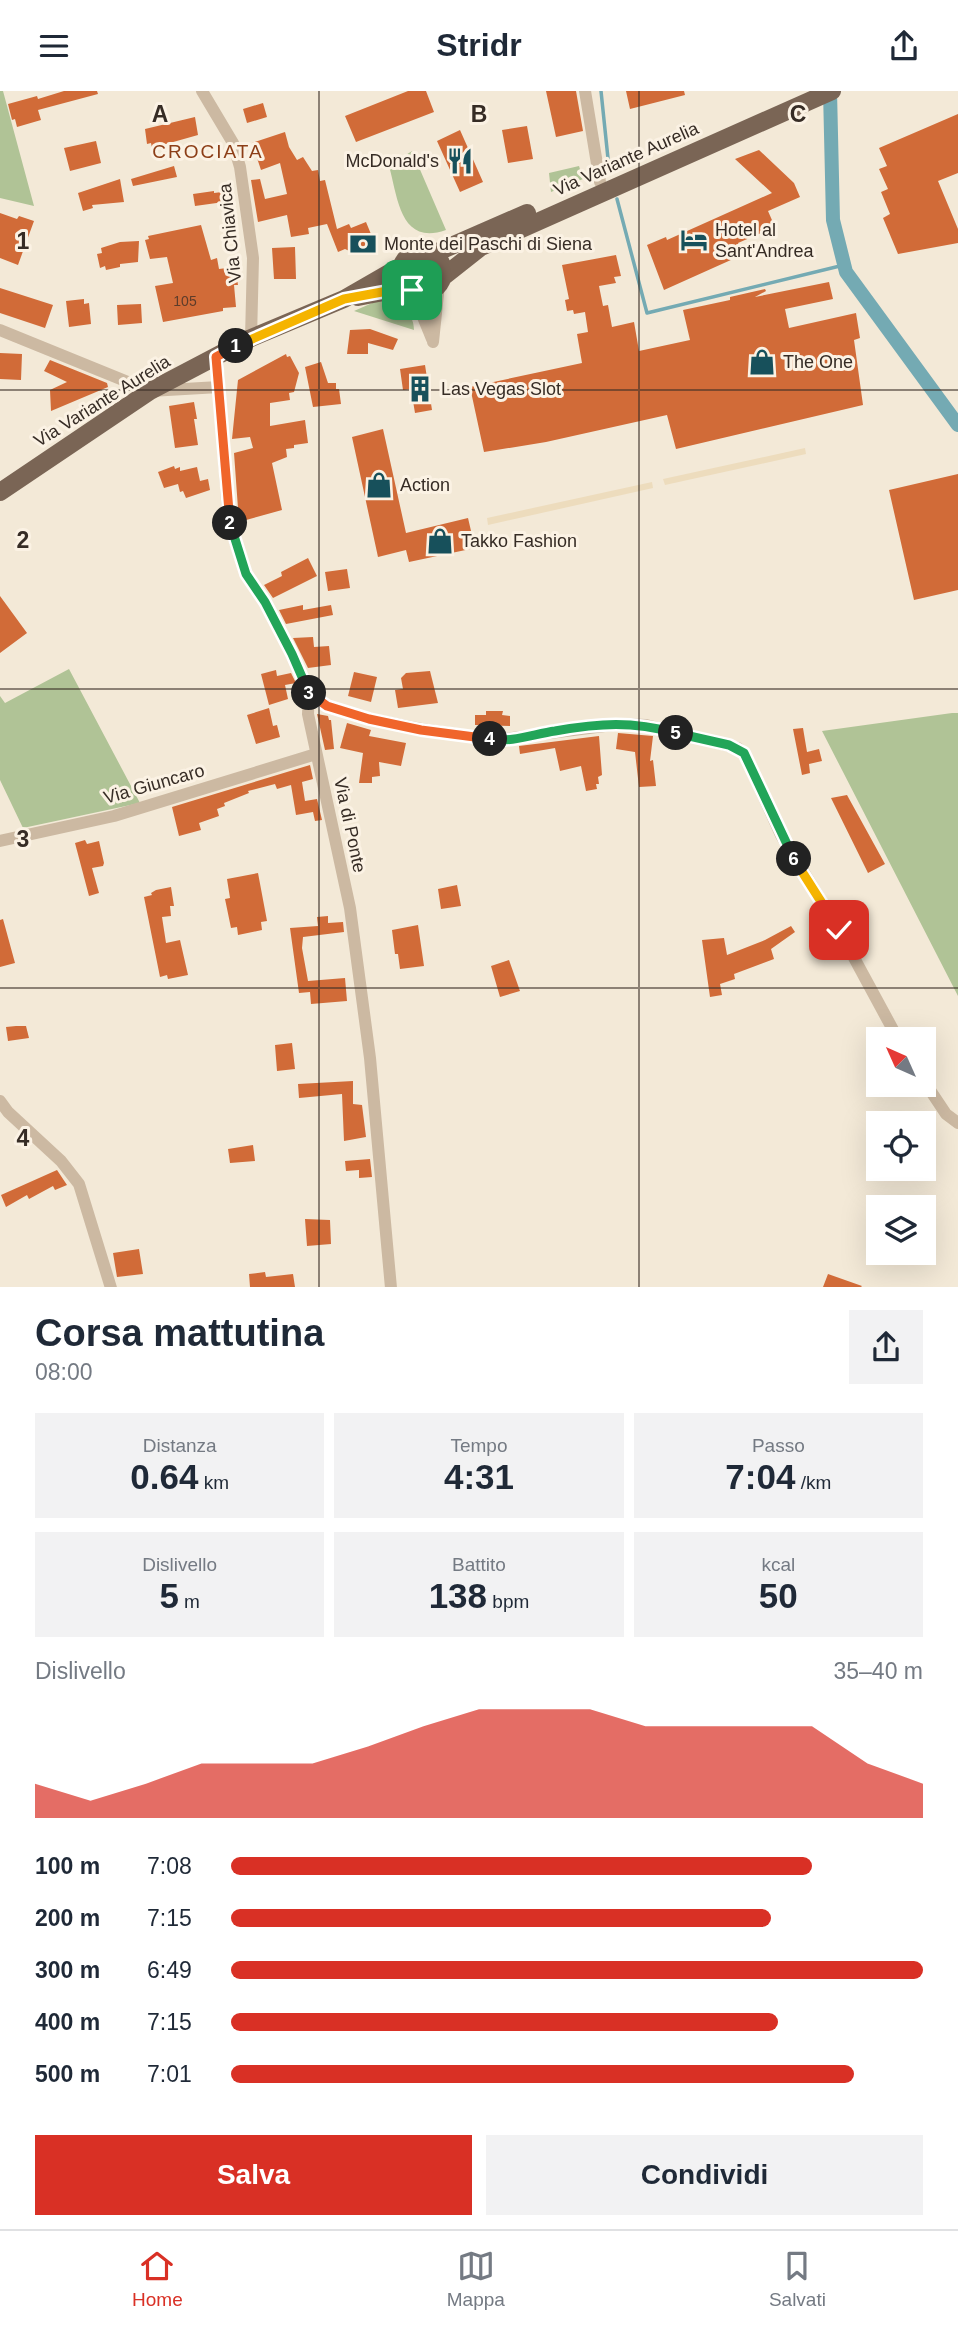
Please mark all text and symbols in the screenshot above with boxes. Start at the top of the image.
icon: menu [35,27,73,65]
text: Stridr [436,27,522,63]
icon: share [885,27,923,65]
text: A [152,101,168,127]
text: B [471,101,487,127]
text: C [790,101,806,127]
street label: Via Variante Aurelia [550,118,702,200]
district label: CROCIATA [152,141,264,162]
restaurant icon: McDonald's [445,146,475,176]
place label: McDonald's [346,151,439,171]
street label: Via Chiavica [215,181,245,284]
place label: Hotel al Sant'Andrea [715,220,814,261]
hotel icon: Hotel al Sant'Andrea [679,225,709,255]
text: 1 [17,228,30,254]
bank icon: Monte dei Paschi di Siena [348,229,378,259]
place label: Monte dei Paschi di Siena [384,234,593,254]
pin [382,260,442,320]
icon: arrive [393,271,431,309]
house number: 105 [173,293,197,309]
pin: 1 [218,329,254,363]
text: 1 [230,335,241,356]
shop icon: The One [747,347,777,377]
street label: Via Variante Aurelia [30,351,174,451]
place label: The One [783,352,853,372]
building icon: Las Vegas Slot [405,374,435,404]
place label: Las Vegas Slot [441,379,561,399]
shop icon: Action [364,470,394,500]
place label: Action [400,475,450,495]
pin: 2 [212,505,247,541]
text: 2 [224,512,235,533]
shop icon: Takko Fashion [425,526,455,556]
text: 2 [17,527,29,553]
place label: Takko Fashion [461,531,577,551]
pin: 3 [292,675,326,711]
text: 3 [303,682,314,703]
pin: 5 [658,715,694,751]
pin: 4 [472,721,508,757]
text: 5 [670,722,681,743]
text: 4 [484,728,495,749]
street label: Via Giuncaro [101,760,207,808]
street label: Via di Ponte [330,776,370,874]
text: 3 [17,826,29,852]
pin: 6 [776,841,812,877]
text: 6 [788,848,799,869]
pin [809,900,869,960]
icon: check [820,911,858,949]
north arrow [866,1027,936,1097]
map controls [866,1027,936,1265]
button: locate [866,1111,936,1181]
text: 4 [17,1125,30,1151]
button: layers [866,1195,936,1265]
button: share [849,1310,923,1384]
text: Corsa mattutina [35,1312,324,1354]
text: 08:00 [35,1359,93,1385]
text: Distanza [143,1435,217,1456]
text: Tempo [450,1435,508,1456]
text: Passo [752,1435,805,1456]
text: 0.64 [130,1457,198,1496]
text: 4:31 [444,1457,514,1496]
text: 7:04 [725,1457,795,1496]
text: km [198,1472,229,1493]
text: /km [795,1472,831,1493]
text: Dislivello [142,1554,217,1575]
text: Battito [452,1554,506,1575]
text: kcal [761,1554,795,1575]
text: 5 [159,1576,179,1615]
text: 138 [429,1576,487,1615]
text: 50 [759,1576,798,1615]
text: m [179,1591,200,1612]
text: bpm [487,1591,529,1612]
text: Dislivello [35,1658,126,1684]
text: 35–40 m [833,1658,923,1684]
text: 100 m [35,1853,100,1879]
text: 7:08 [147,1853,192,1879]
text: 200 m [35,1905,100,1931]
text: 7:15 [147,1905,192,1931]
text: 300 m [35,1957,100,1983]
text: 6:49 [147,1957,192,1983]
text: 400 m [35,2009,100,2035]
text: 7:15 [147,2009,192,2035]
text: 500 m [35,2061,100,2087]
text: 7:01 [147,2061,192,2087]
button: Salva [35,2135,472,2215]
button: Condividi [486,2135,923,2215]
tab: Home [132,2247,183,2311]
tab: Mappa [447,2247,505,2311]
tab: Salvati [769,2247,826,2311]

